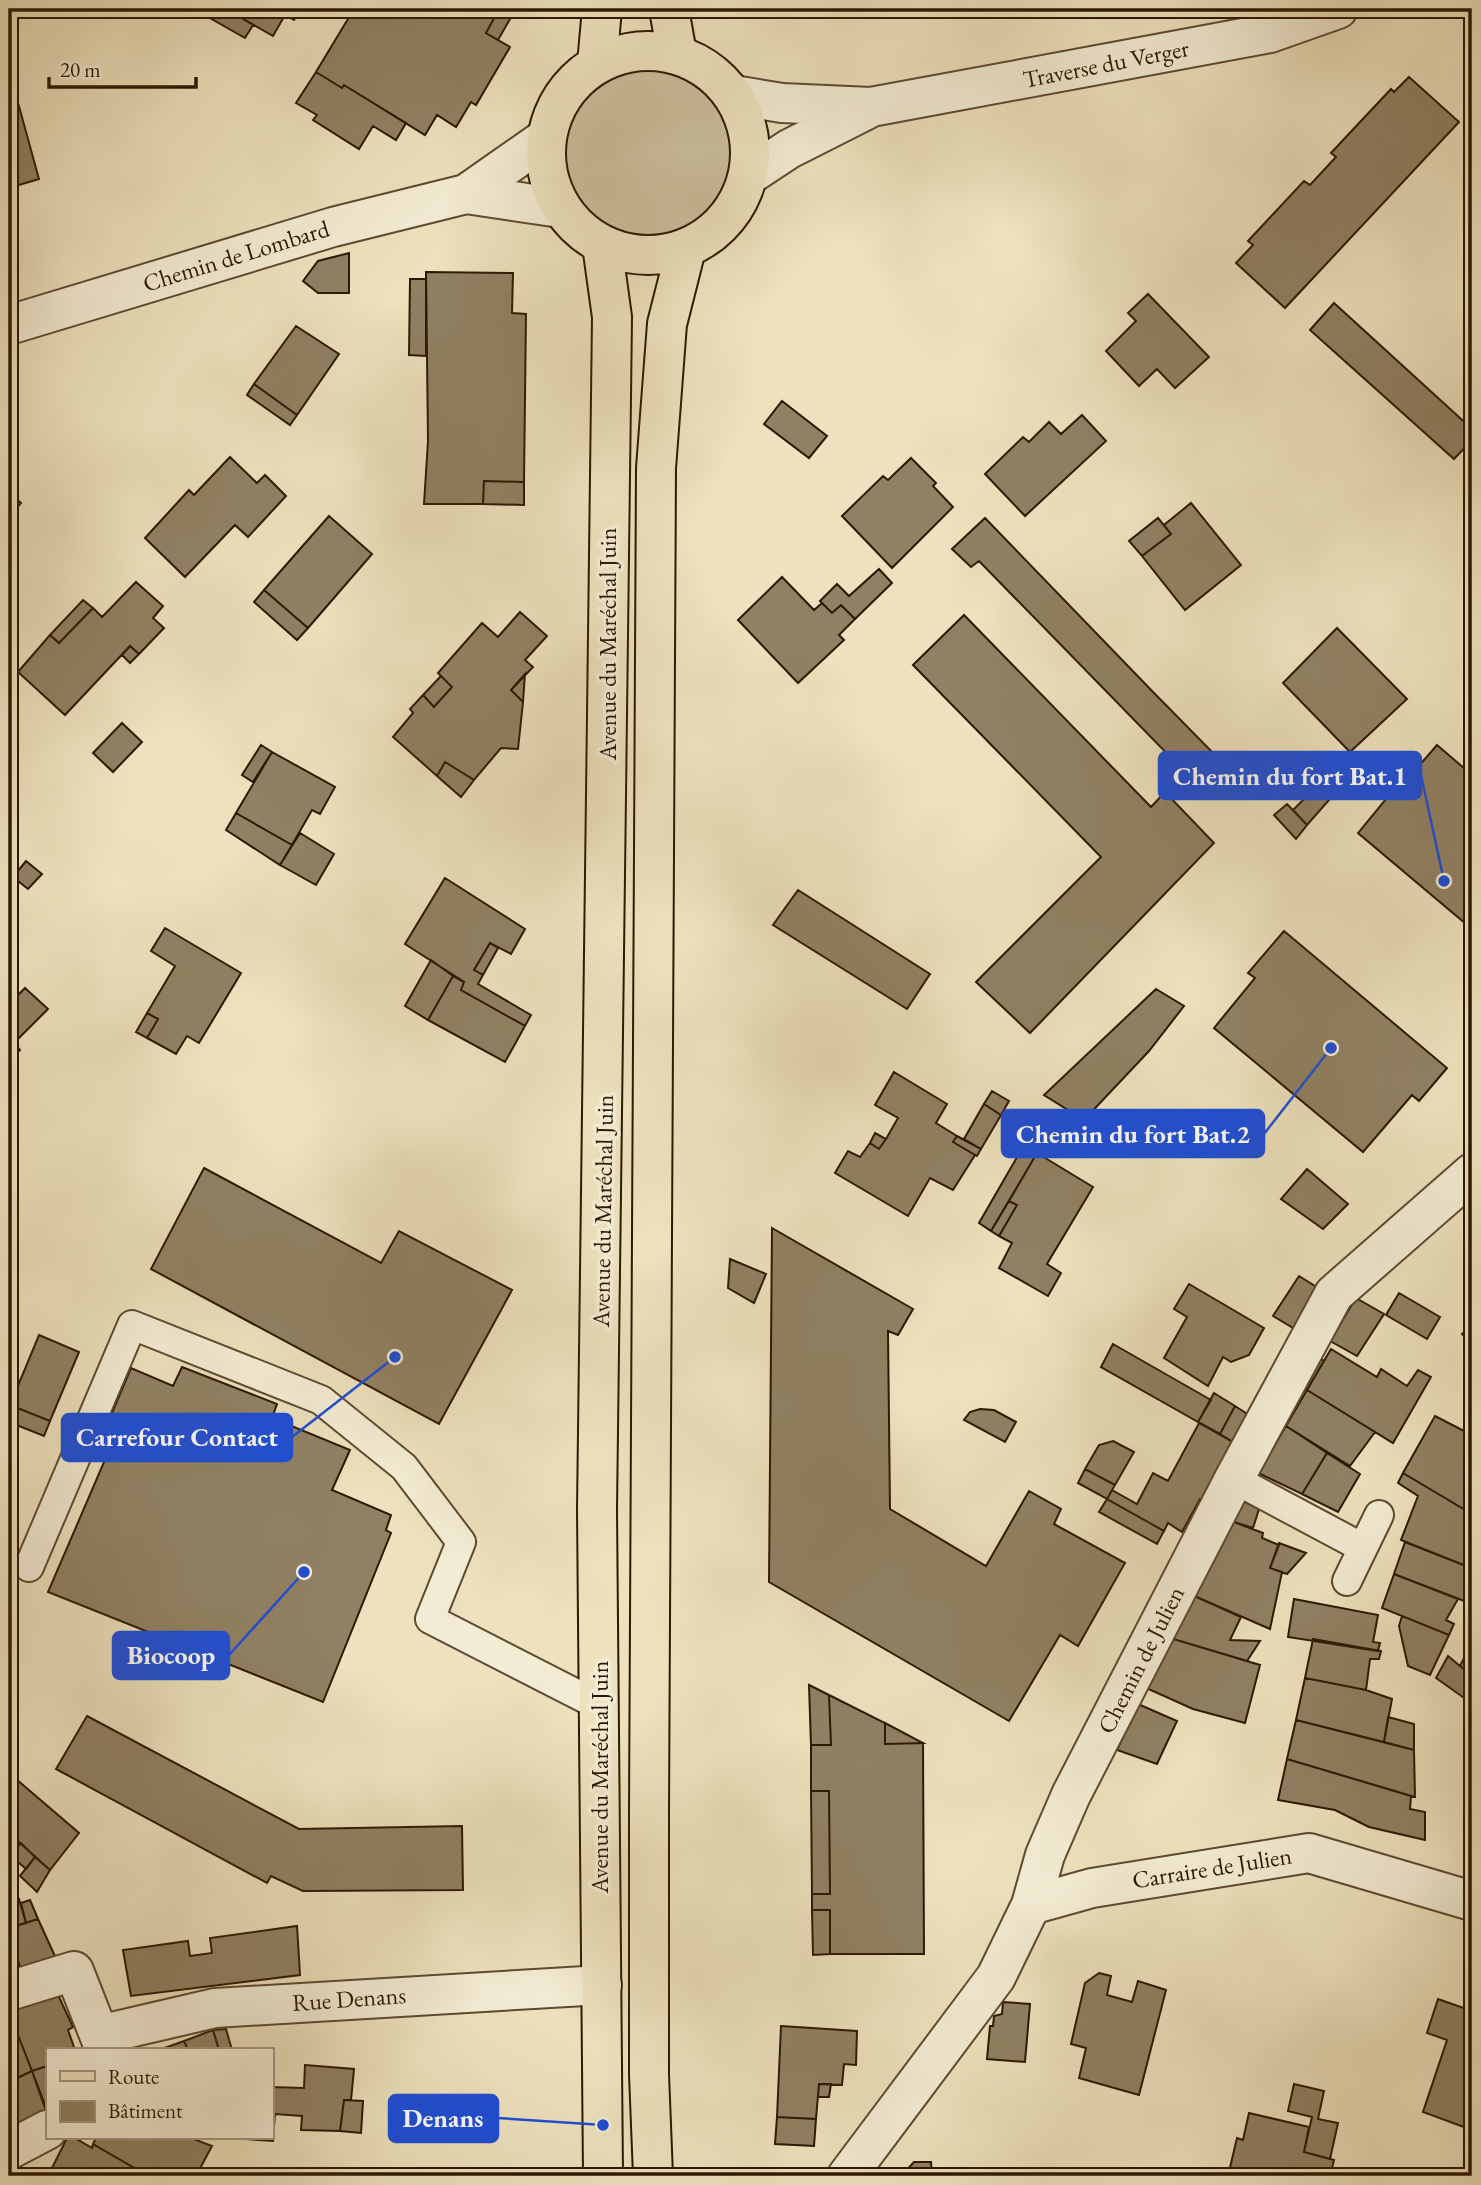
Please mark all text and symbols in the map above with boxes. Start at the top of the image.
street label: Traverse du Verger [1020,32,1192,95]
scale bar [49,46,196,90]
text: 20 m [60,56,101,83]
street label: Chemin de Lombard [139,212,334,299]
street label: Avenue du Maréchal Juin [592,527,623,761]
callout: Chemin du fort Bat.1 [1159,752,1421,799]
text: Chemin du fort Bat.1 [1173,759,1407,793]
street label: Avenue du Maréchal Juin [585,1094,620,1329]
callout: Chemin du fort Bat.2 [1002,1110,1264,1157]
text: Chemin du fort Bat.2 [1016,1117,1250,1151]
callout: Carrefour Contact [62,1414,292,1461]
text: Carrefour Contact [76,1420,278,1454]
street label: Chemin de Julien [1090,1580,1191,1739]
callout: Biocoop [113,1632,229,1679]
text: Biocoop [127,1638,215,1672]
street label: Avenue du Maréchal Juin [584,1660,615,1894]
street label: Carraire de Julien [1130,1840,1294,1895]
street label: Rue Denans [291,1979,407,2018]
legend [46,2048,273,2140]
text: Route [108,2063,159,2090]
callout: Denans [389,2095,498,2142]
text: Bâtiment [108,2097,183,2124]
text: Denans [403,2101,483,2135]

